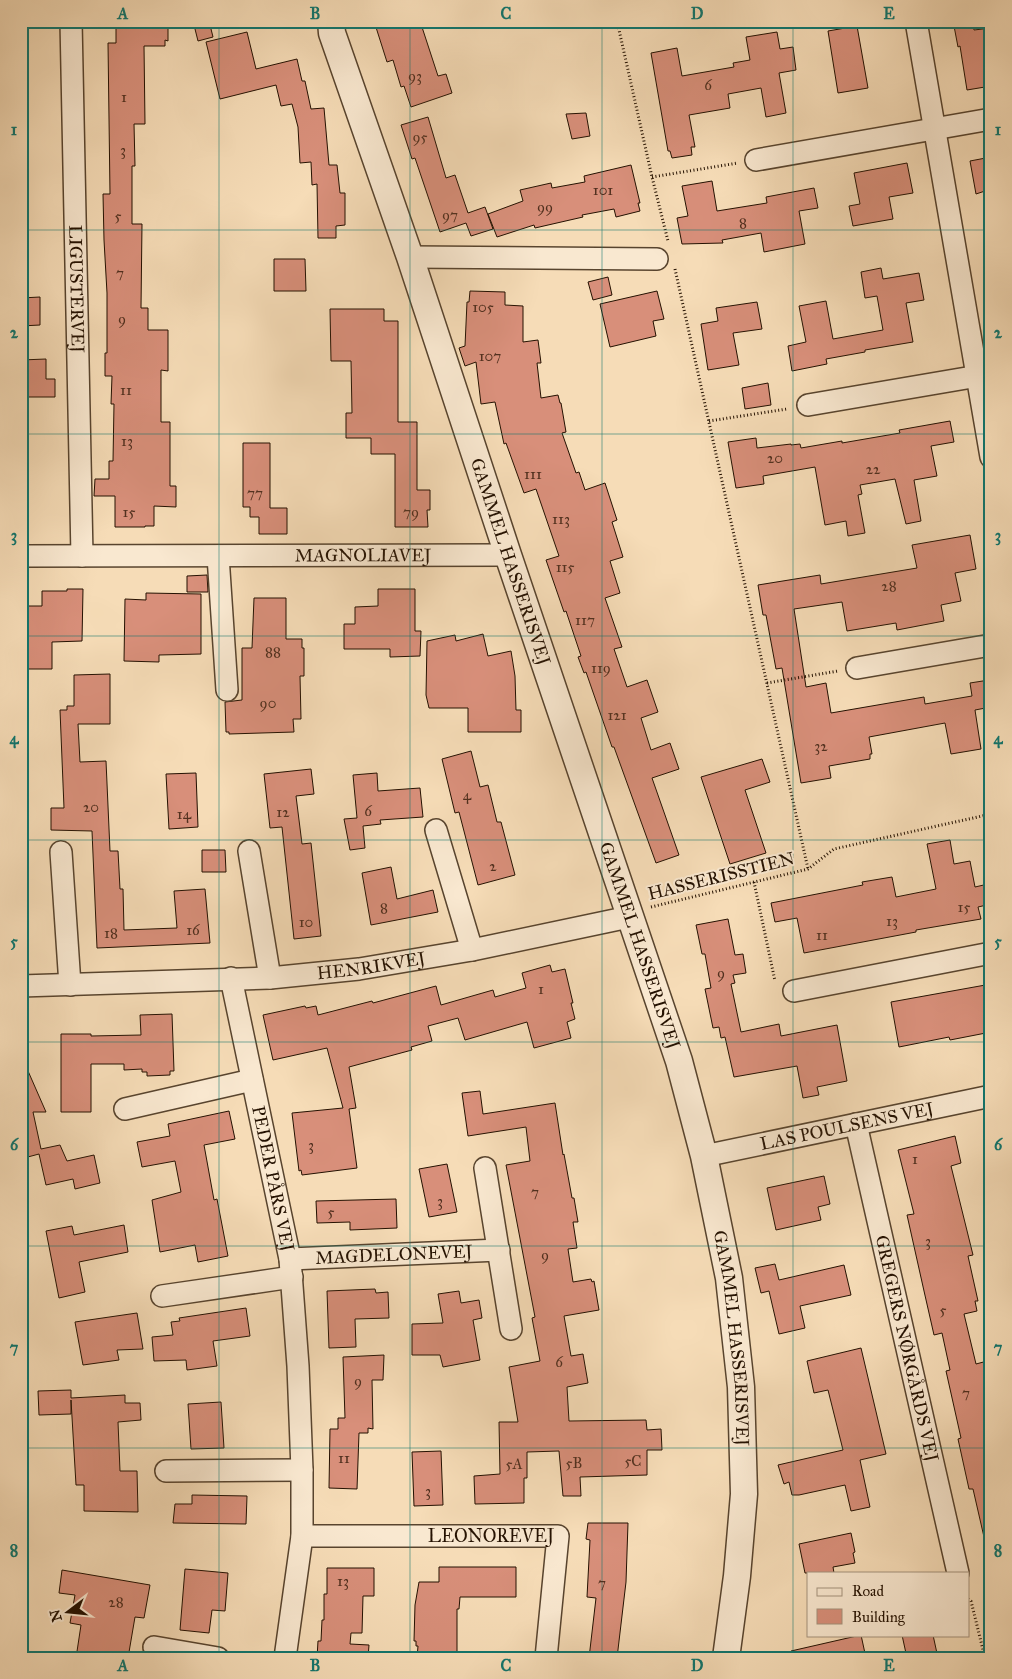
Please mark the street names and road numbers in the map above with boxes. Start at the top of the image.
street label: LIGUSTERVEJ [64,225,89,354]
street label: GAMMEL HASSERISVEJ [466,455,556,669]
street label: MAGNOLIAVEJ [295,544,432,567]
street label: GAMMEL HASSERISVEJ [595,839,685,1053]
street label: HASSERISSTIEN [645,847,797,905]
street label: HENRIKVEJ [316,947,428,984]
street label: LAS POULSENS VEJ [758,1097,937,1155]
street label: PEDER PÅRS VEJ [247,1104,299,1254]
street label: GAMMEL HASSERISVEJ [709,1228,754,1447]
street label: GREGERS NØRGÅRDS VEJ [871,1233,943,1465]
street label: MAGDELONEVEJ [315,1240,474,1269]
street label: LEONOREVEJ [428,1525,555,1548]

